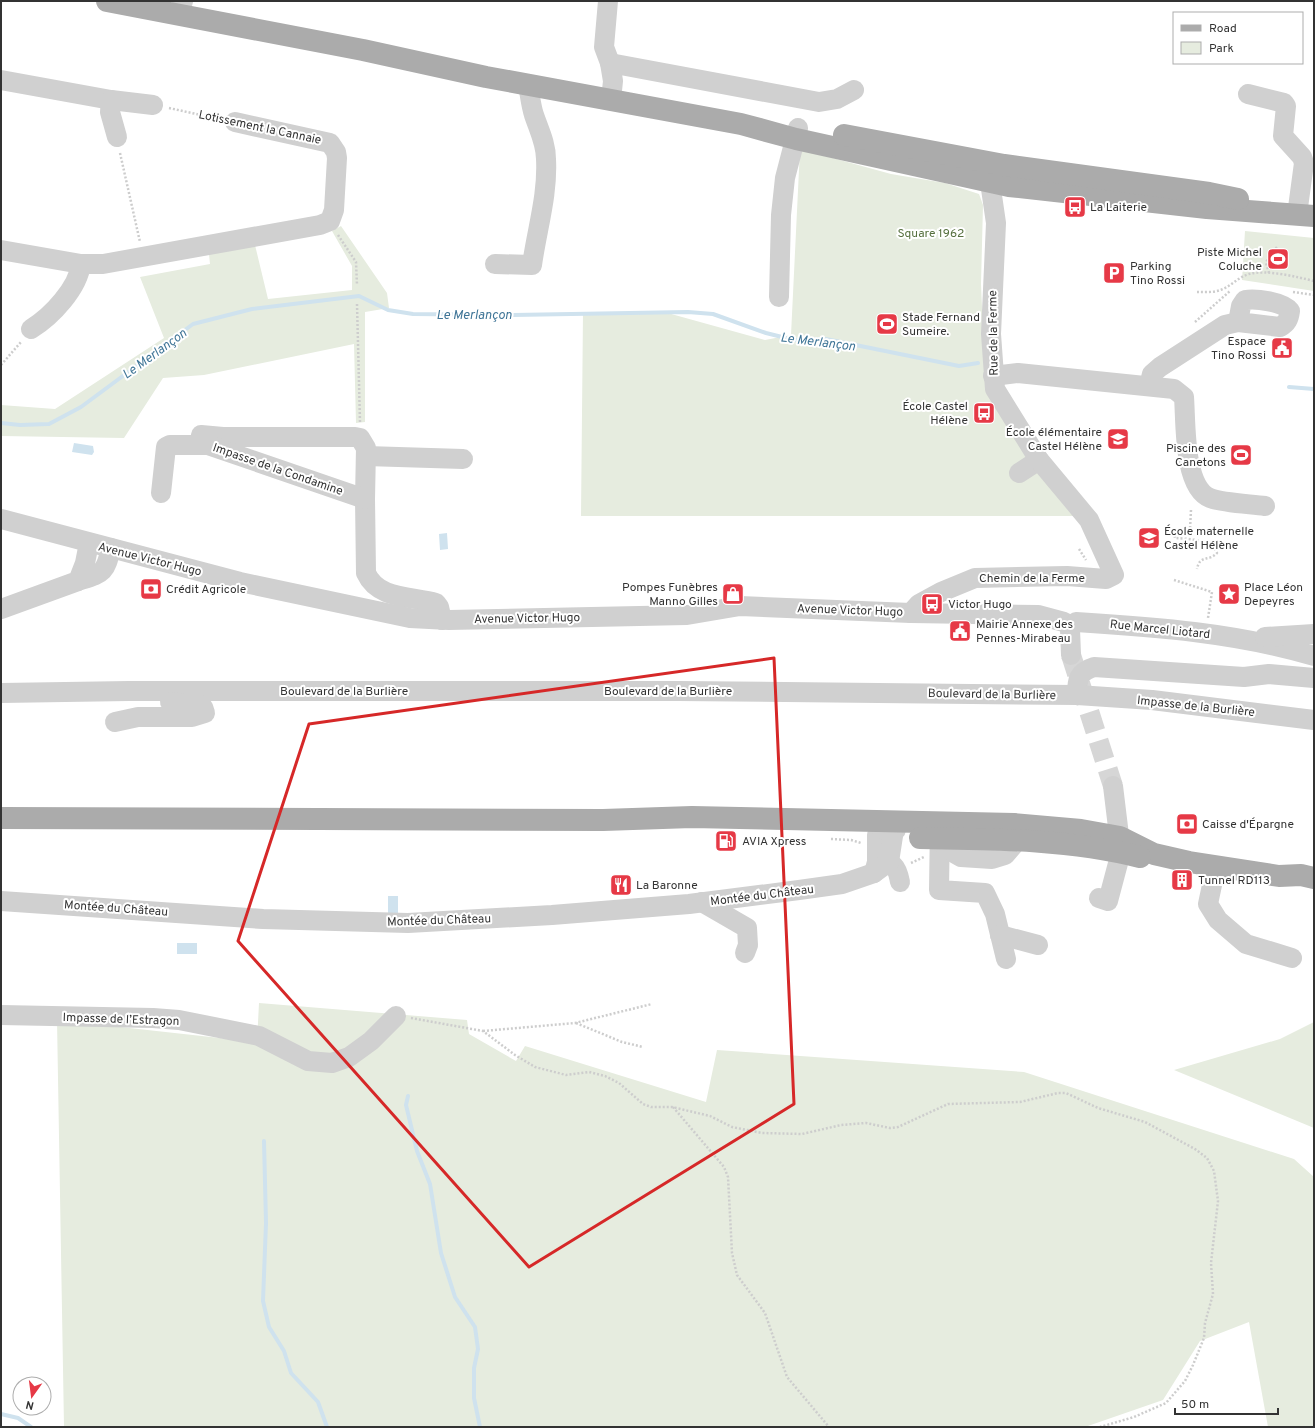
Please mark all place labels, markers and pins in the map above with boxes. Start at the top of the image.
bus stop icon: La Laiterie [1062,194,1088,220]
place label: La Laiterie [1090,200,1147,216]
place label: Piste Michel Coluche [1197,245,1262,275]
sports icon: Piste Michel Coluche [1265,246,1291,272]
place label: Parking Tino Rossi [1130,259,1185,289]
parking icon: Parking Tino Rossi [1101,260,1127,286]
place label: Stade Fernand Sumeire. [902,310,980,340]
sports icon: Stade Fernand Sumeire. [874,311,900,337]
place label: Espace Tino Rossi [1211,334,1266,364]
public building icon: Espace Tino Rossi [1269,335,1295,361]
place label: École Castel Hélène [902,399,968,429]
bus stop icon: École Castel Hélène [971,400,997,426]
place label: École élémentaire Castel Hélène [1006,425,1102,455]
school or university icon: École élémentaire Castel Hélène [1105,426,1131,452]
place label: Piscine des Canetons [1166,441,1226,471]
sports icon: Piscine des Canetons [1228,442,1254,468]
place label: École maternelle Castel Hélène [1164,524,1254,554]
school or university icon: École maternelle Castel Hélène [1136,525,1162,551]
bank icon: Crédit Agricole [138,576,164,602]
place label: Pompes Funèbres Manno Gilles [622,580,718,610]
place label: Place Léon Depeyres [1244,580,1303,610]
shop icon: Pompes Funèbres Manno Gilles [720,581,746,607]
place icon: Place Léon Depeyres [1216,581,1242,607]
place label: Crédit Agricole [166,582,246,598]
bus stop icon: Victor Hugo [919,591,945,617]
place label: Victor Hugo [948,597,1012,613]
place label: Mairie Annexe des Pennes-Mirabeau [976,617,1073,647]
public building icon: Mairie Annexe des Pennes-Mirabeau [947,618,973,644]
bank icon: Caisse d'Épargne [1174,811,1200,837]
place label: Caisse d'Épargne [1202,817,1294,833]
fuel station icon: AVIA Xpress [713,828,739,854]
place label: AVIA Xpress [742,834,807,850]
building icon: Tunnel RD113 [1169,867,1195,893]
restaurant icon: La Baronne [608,872,634,898]
place label: Tunnel RD113 [1198,873,1270,889]
place label: La Baronne [636,878,698,894]

